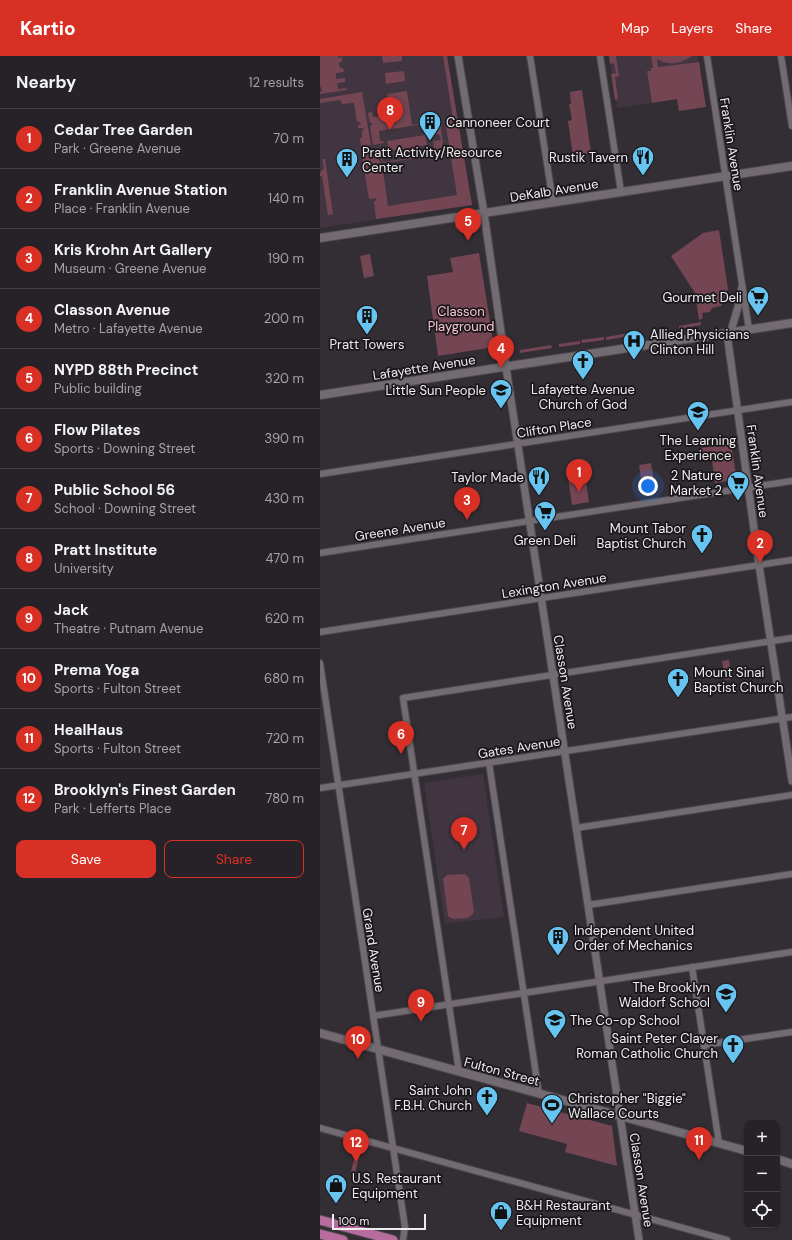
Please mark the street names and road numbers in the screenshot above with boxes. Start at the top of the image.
street label: Franklin Avenue [716,96,747,192]
street label: DeKalb Avenue [509,175,600,206]
street label: Lafayette Avenue [371,351,477,384]
street label: Clifton Place [515,413,593,442]
street label: Franklin Avenue [743,423,772,519]
street label: Greene Avenue [353,514,447,545]
street label: Lexington Avenue [501,569,608,602]
street label: Classon Avenue [550,634,581,730]
street label: Gates Avenue [477,733,561,762]
street label: Grand Avenue [358,907,389,993]
street label: Fulton Street [462,1053,542,1090]
street label: Classon Avenue [626,1132,657,1228]

